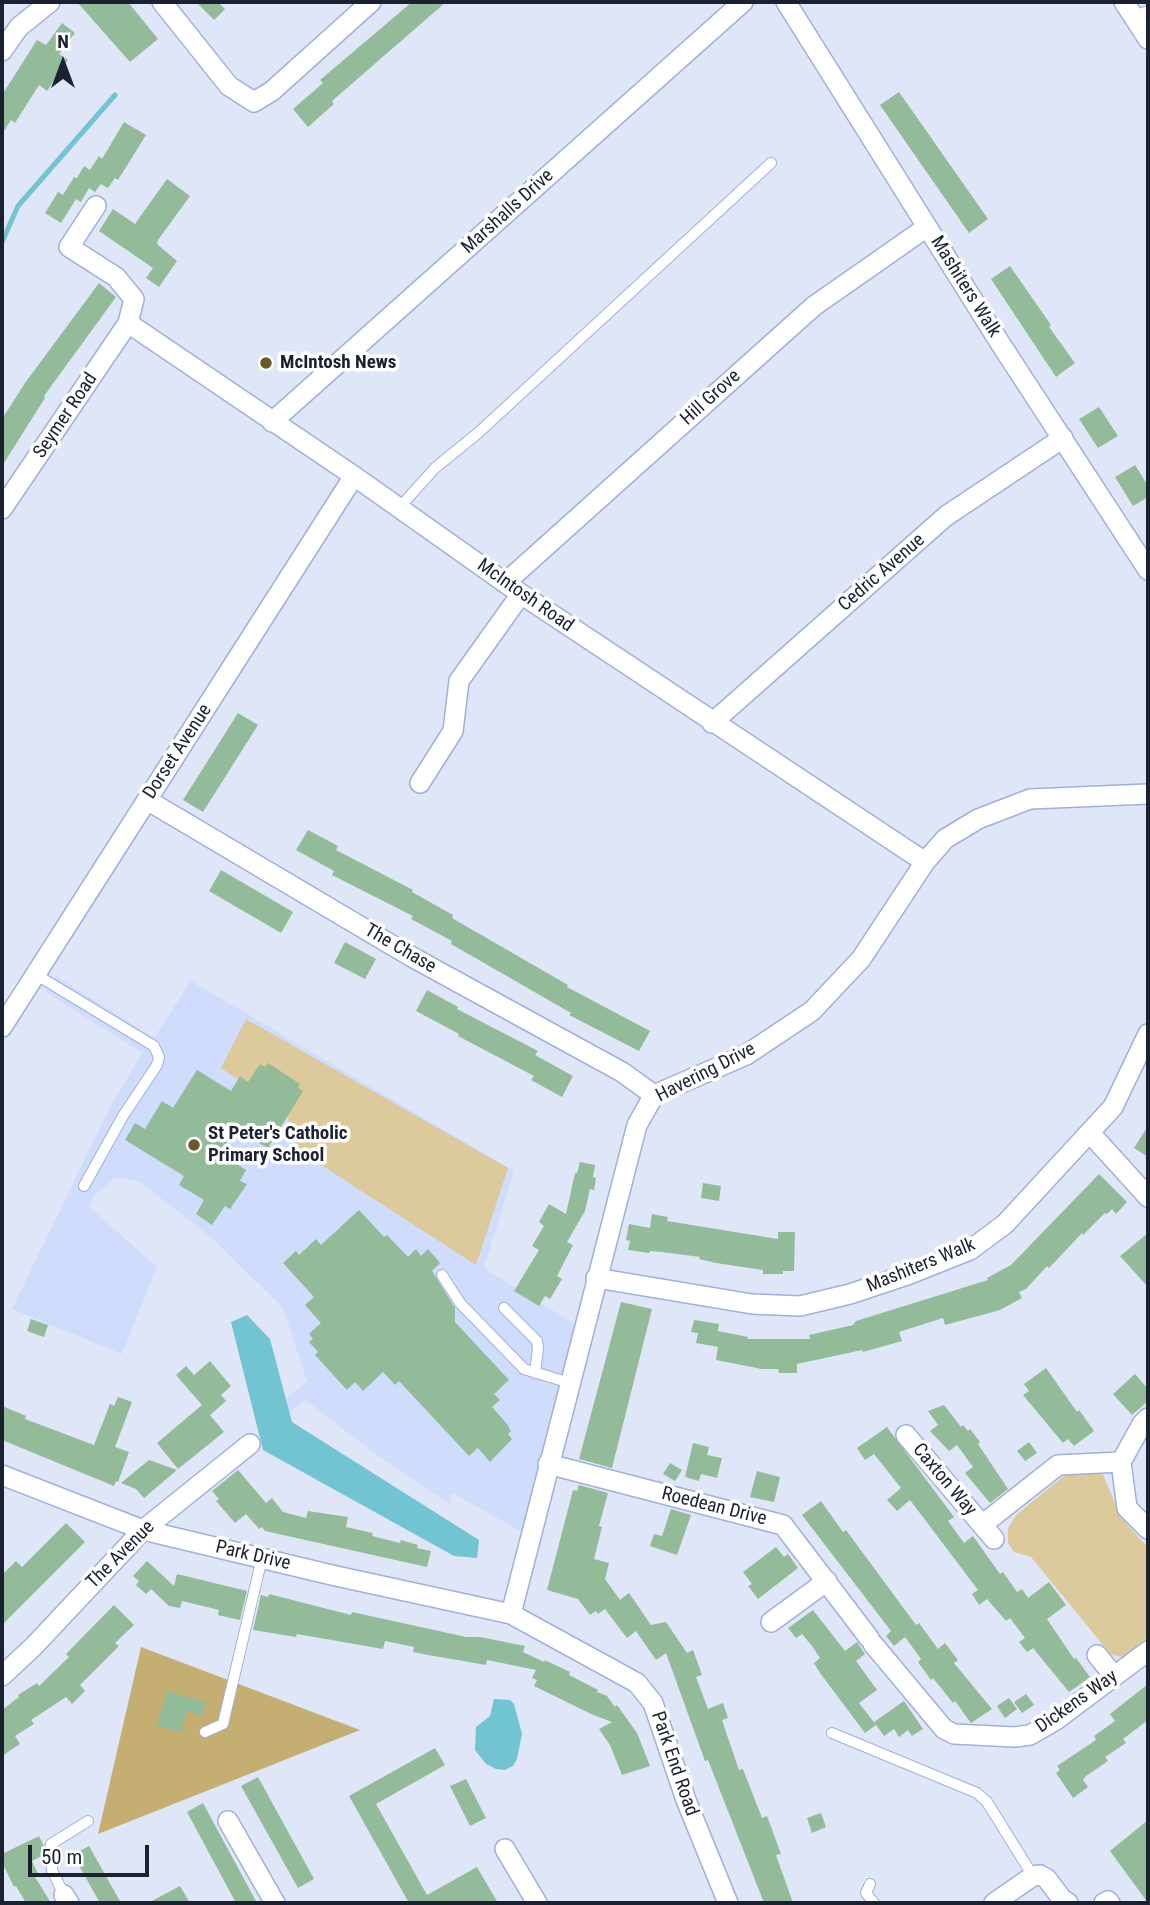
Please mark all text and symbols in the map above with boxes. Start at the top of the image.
north arrow [28,28,98,98]
text: N [57,30,69,53]
street label: Marshalls Drive [457,165,559,259]
street label: Mashiters Walk [925,232,1005,342]
place label: McIntosh News [280,352,396,374]
marker: McIntosh News [258,355,274,371]
street label: Hill Grove [676,365,746,431]
street label: Seymer Road [29,369,103,463]
street label: Cedric Avenue [834,529,930,617]
street label: McIntosh Road [472,554,578,638]
street label: Dorset Avenue [139,700,217,804]
street label: The Chase [360,919,440,979]
street label: Havering Drive [652,1038,760,1108]
place label: St Peter's Catholic Primary School [208,1123,348,1167]
marker: St Peter's Catholic Primary School [186,1137,202,1153]
street label: Mashiters Walk [863,1234,979,1298]
street label: Caxton Way [907,1439,981,1521]
street label: Roedean Drive [659,1483,769,1531]
street label: The Avenue [82,1516,160,1594]
street label: Park Drive [213,1536,293,1576]
street label: Dickens Way [1032,1666,1122,1738]
street label: Park End Road [646,1709,702,1819]
scale bar [32,1832,152,1876]
text: 50 m [41,1845,82,1869]

